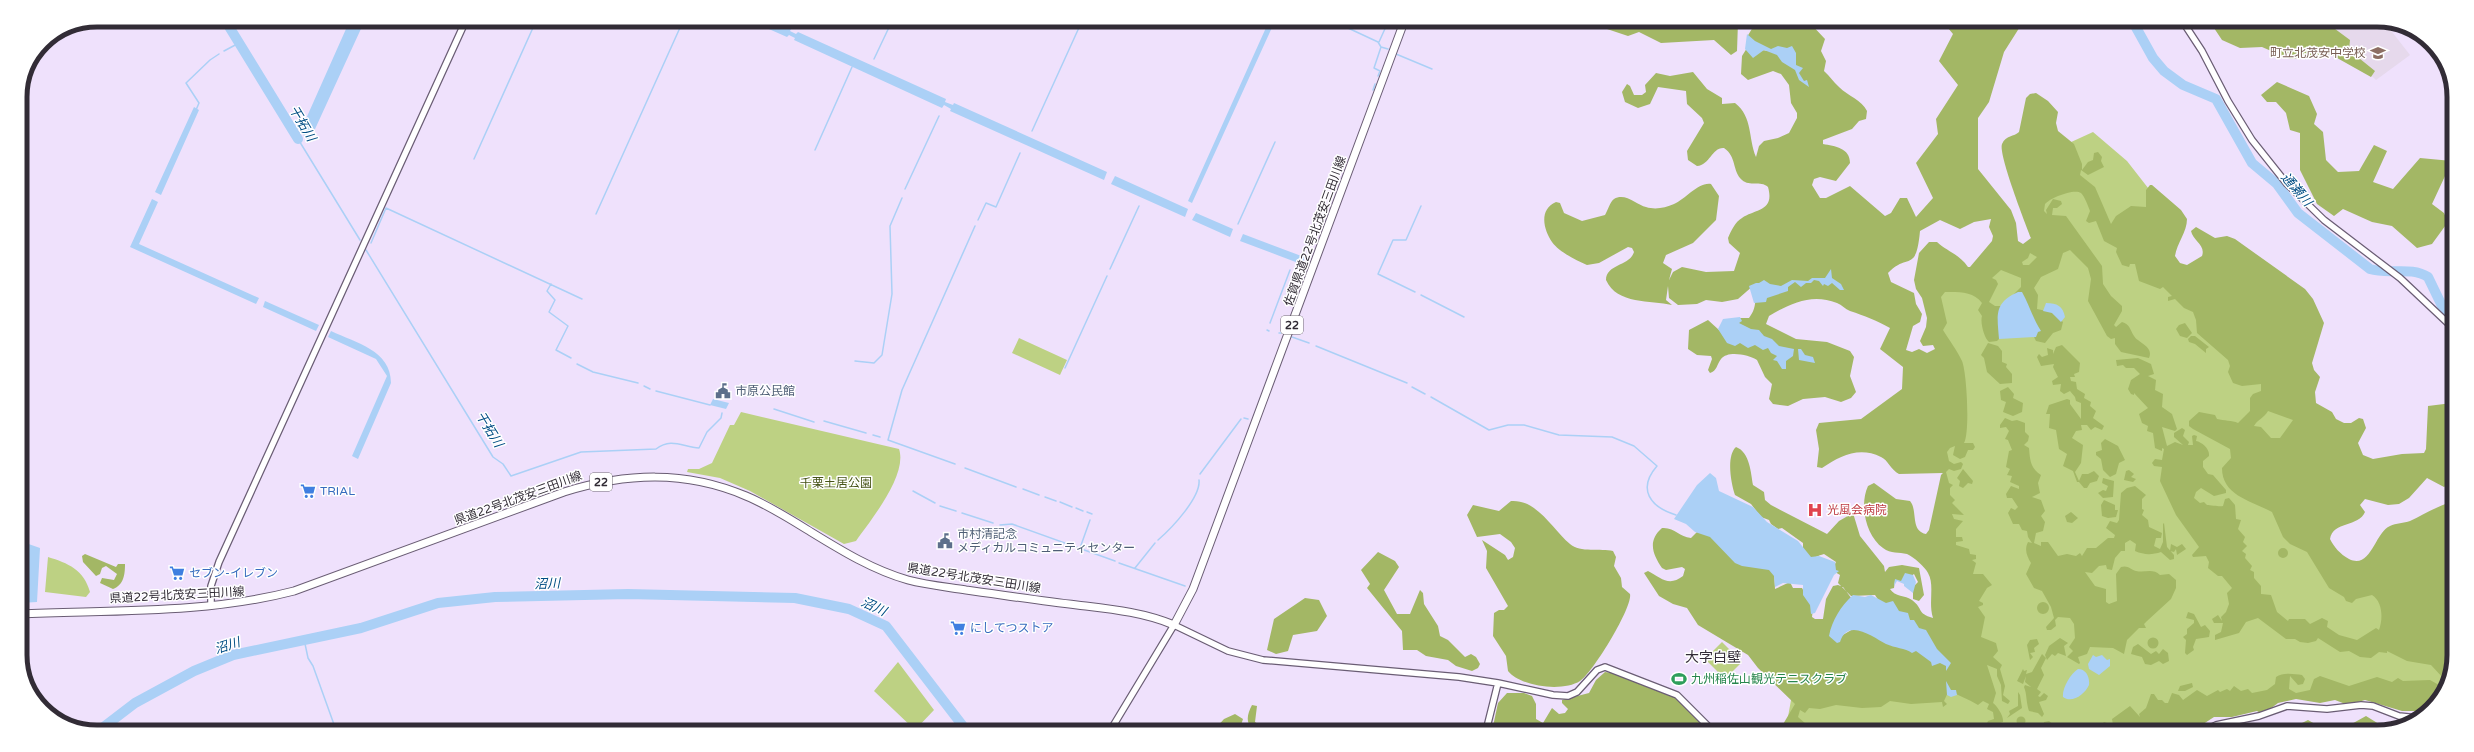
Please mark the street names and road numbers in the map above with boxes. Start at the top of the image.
street label: 佐賀県道22号北茂安三田川線 [1281,154,1349,308]
road number: 22 [1281,316,1303,334]
street label: 県道22号北茂安三田川線 [452,468,584,528]
road number: 22 [590,473,612,491]
street label: 県道22号北茂安三田川線 [906,561,1042,595]
street label: 県道22号北茂安三田川線 [109,584,245,606]

